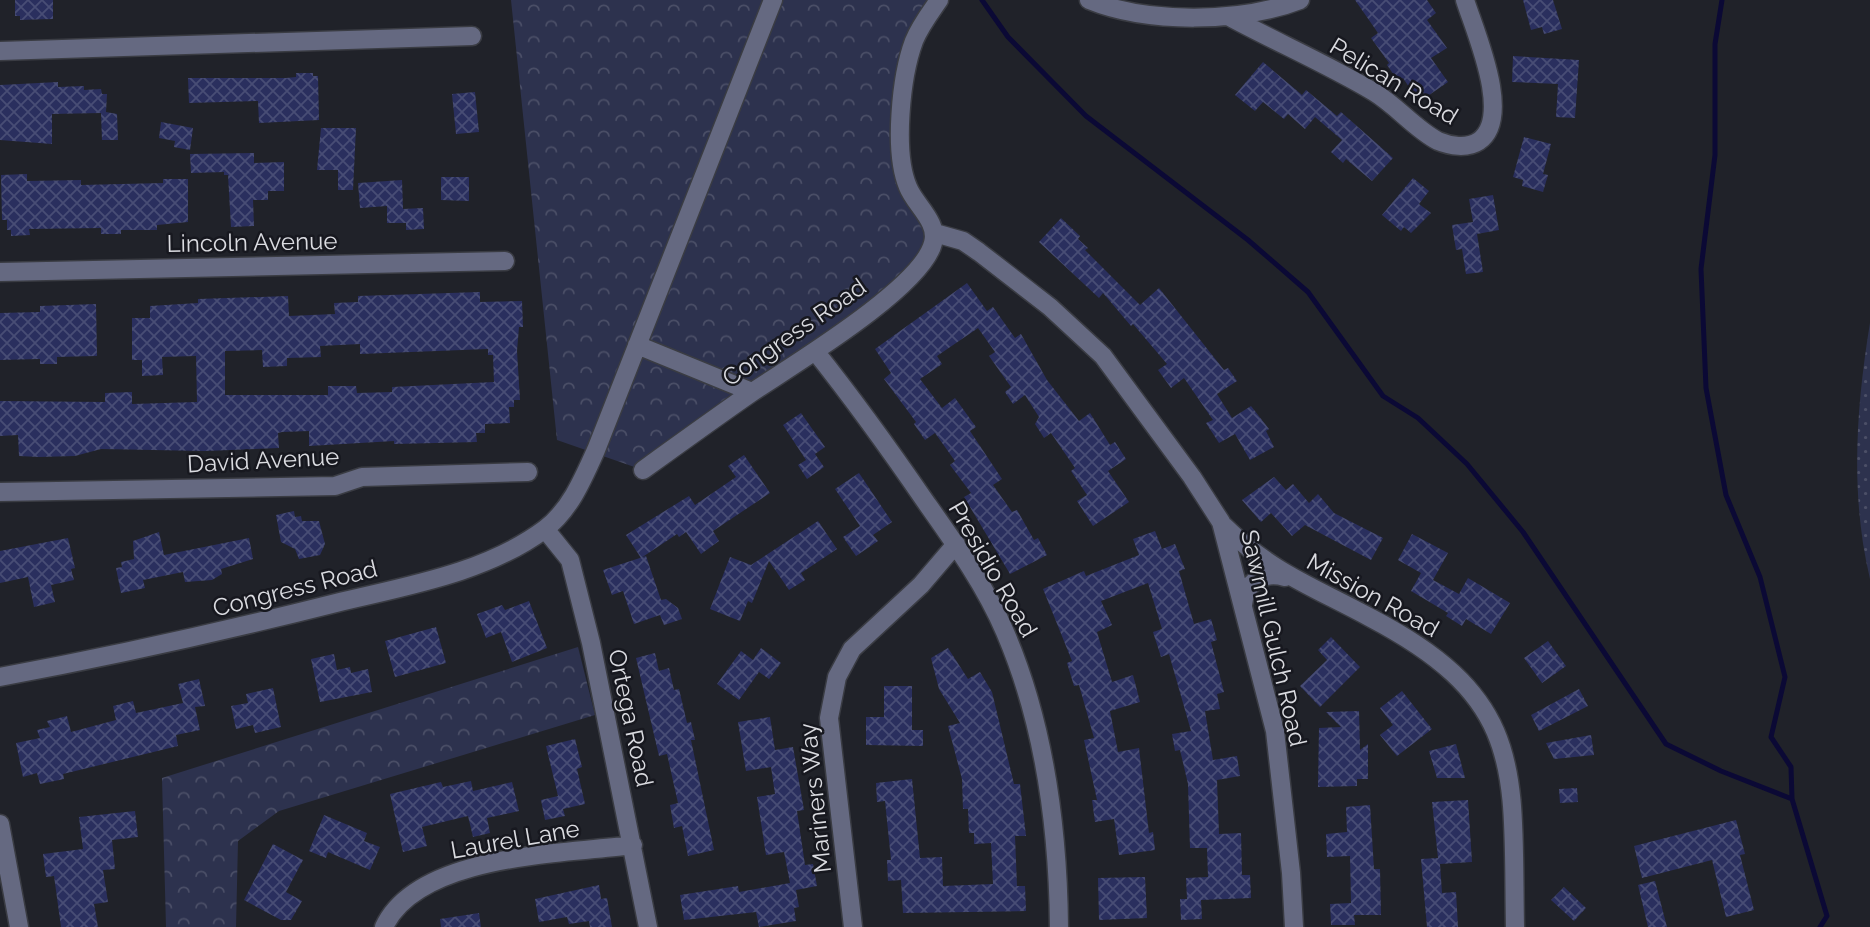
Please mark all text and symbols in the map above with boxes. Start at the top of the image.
street label: Pelican Road [1325,31,1463,131]
street label: Lincoln Avenue [166,226,338,258]
street label: Congress Road [717,272,871,392]
street label: David Avenue [186,442,340,478]
street label: Presidio Road [942,496,1044,642]
street label: Sawmill Gulch Road [1235,527,1313,749]
street label: Mission Road [1302,547,1444,643]
street label: Congress Road [210,554,380,622]
street label: Ortega Road [602,647,660,789]
street label: Mariners Way [793,722,837,874]
street label: Laurel Lane [448,813,582,865]

